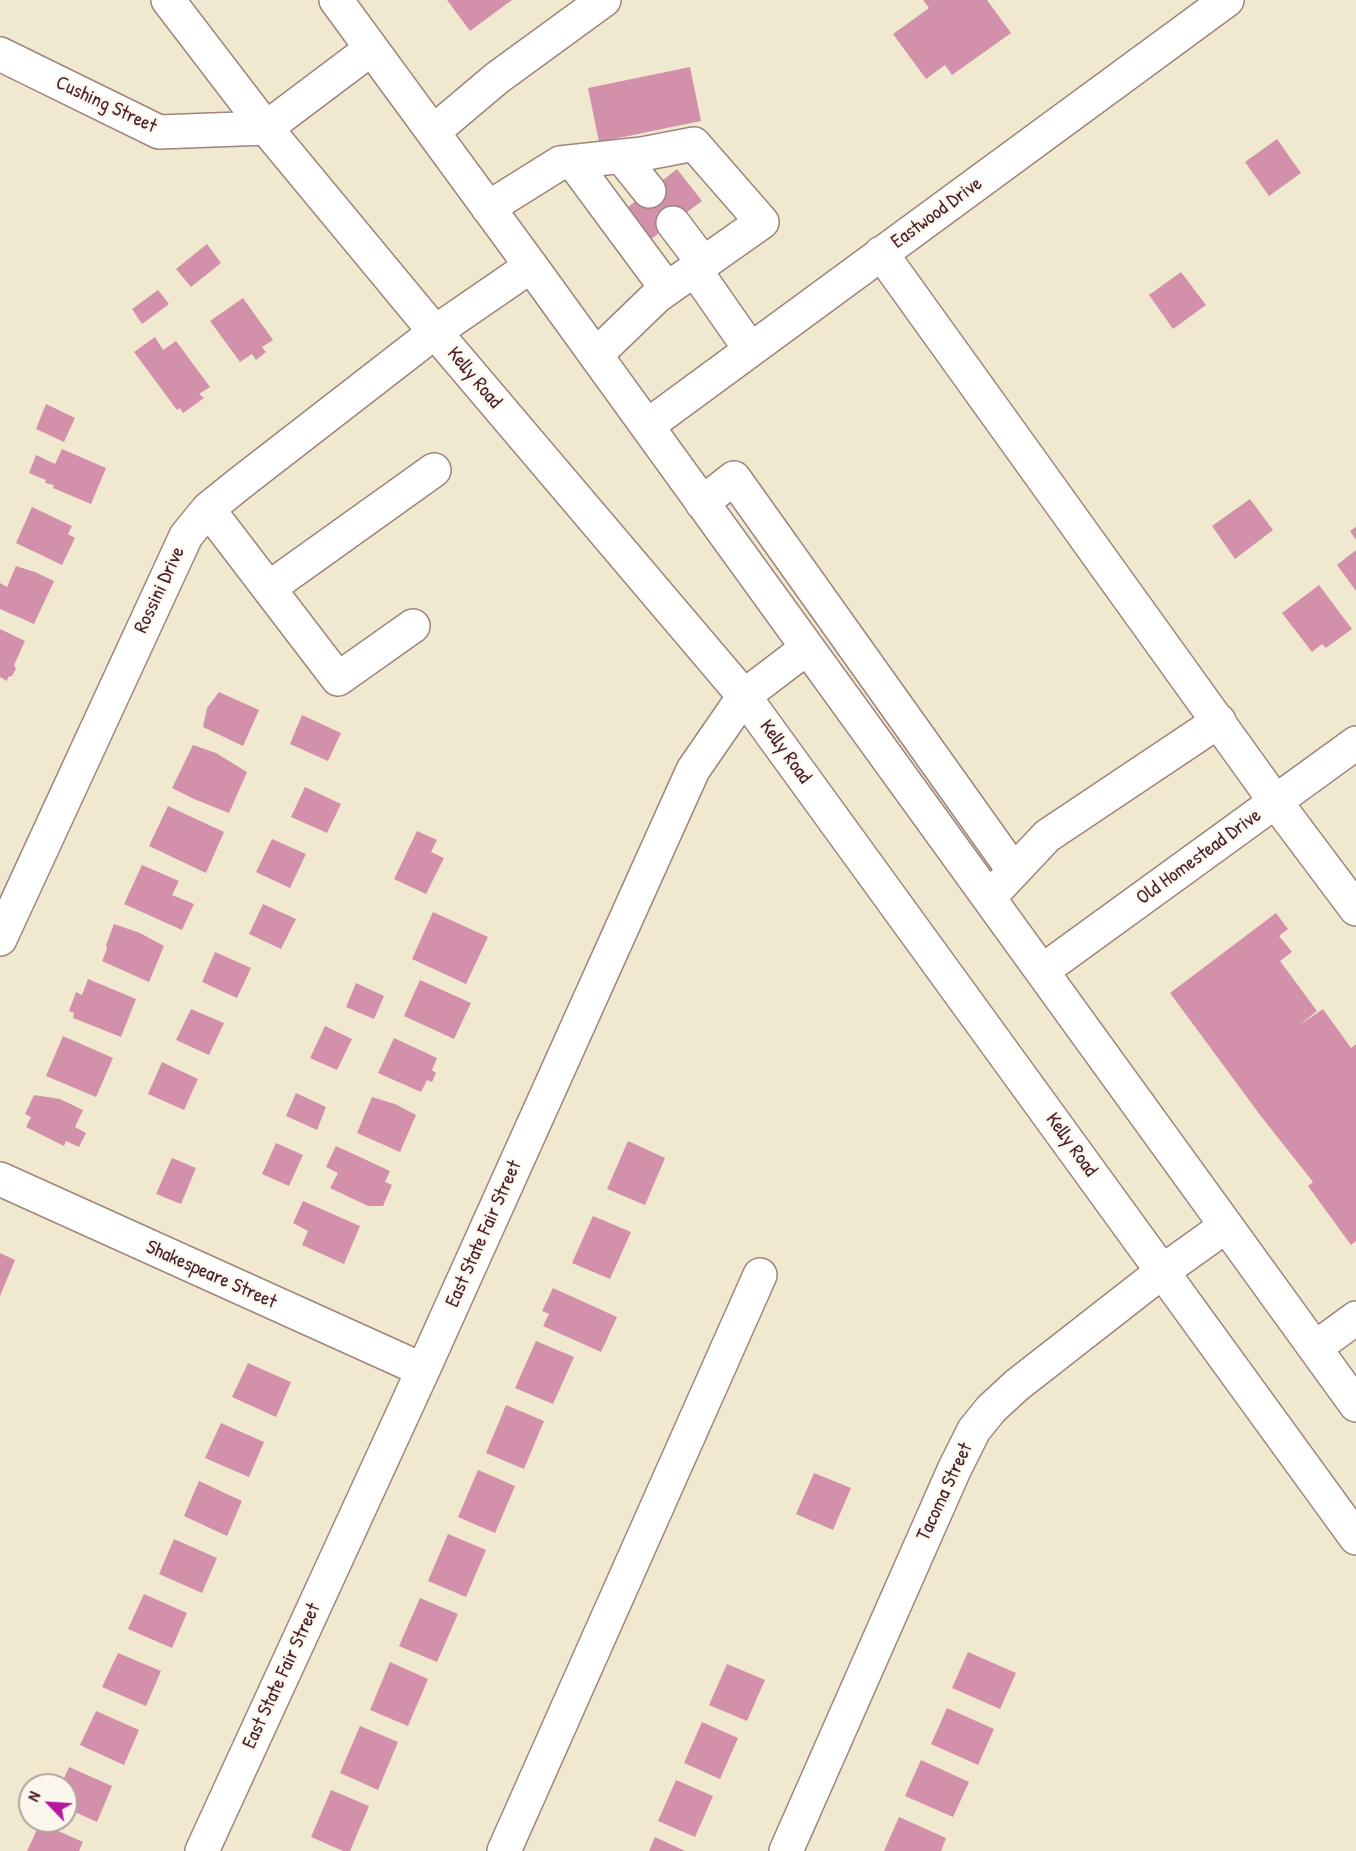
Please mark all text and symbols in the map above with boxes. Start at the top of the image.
street label: Cushing Street [52,71,160,139]
street label: Eastwood Drive [887,172,987,254]
street label: Kelly Road [441,342,507,414]
street label: Rossini Drive [130,543,190,637]
street label: Kelly Road [754,715,816,789]
street label: Old Homestead Drive [1132,804,1266,910]
street label: Kelly Road [1040,1108,1102,1182]
street label: East State Fair Street [441,1157,527,1311]
street label: Shakespeare Street [142,1235,280,1315]
street label: Tacoma Street [912,1439,978,1545]
street label: East State Fair Street [238,1599,326,1753]
north arrow [18,1773,78,1833]
text: N [22,1788,45,1805]

